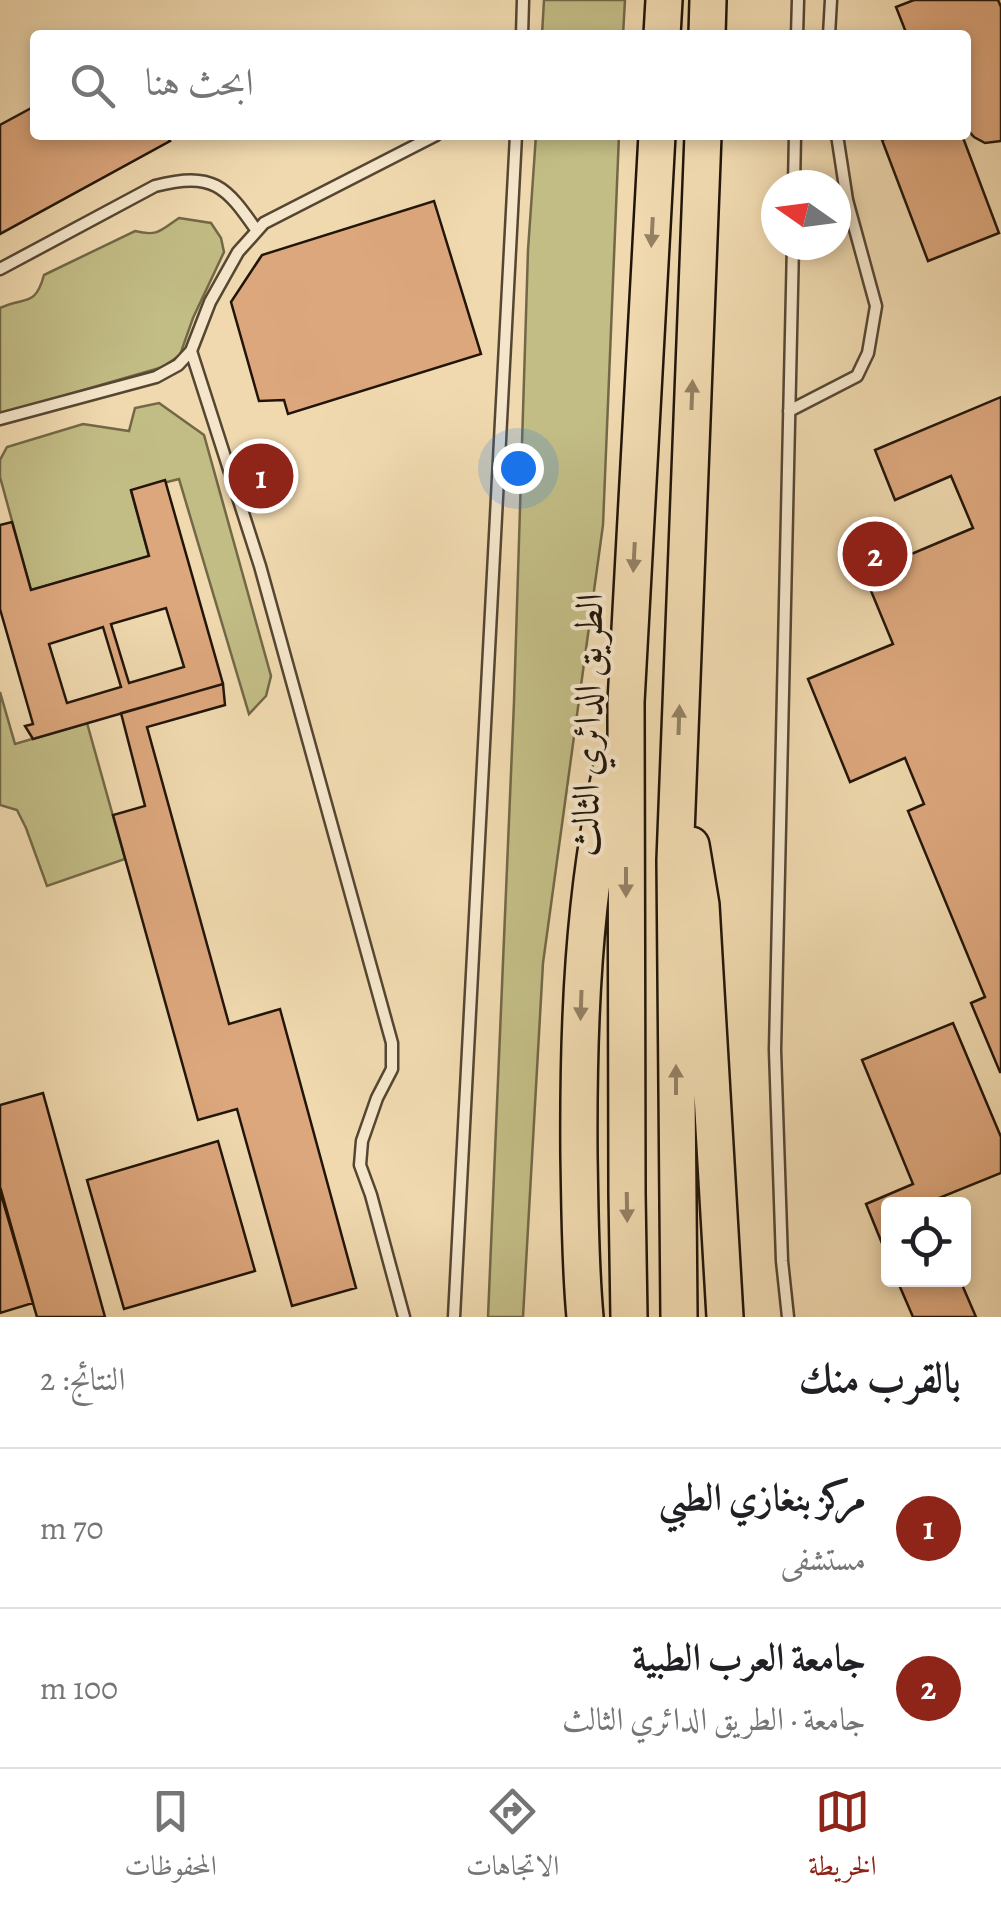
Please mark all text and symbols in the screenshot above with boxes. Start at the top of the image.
search box [30,30,971,140]
text: ابحث هنا [145,56,254,108]
icon: search [65,58,120,113]
north arrow [761,170,851,260]
one-way arrow [644,217,660,249]
one-way arrow [685,378,701,410]
pin: 1 [228,438,294,514]
your location [493,443,544,494]
pin: 2 [842,516,908,592]
one-way arrow [626,541,642,573]
street label: الطريق الدائري الثالث [559,593,620,857]
one-way arrow [672,703,688,735]
one-way arrow [618,866,634,898]
one-way arrow [573,990,589,1022]
one-way arrow [668,1063,684,1095]
one-way arrow [619,1191,635,1223]
map controls [881,1197,971,1287]
button: locate [881,1197,971,1287]
text: بالقرب منك [798,1349,961,1406]
text: النتائج: 2 [40,1357,125,1401]
text: مركز بنغازي الطبي [658,1471,866,1523]
text: 70 m [40,1506,103,1550]
text: 1 [923,1506,934,1550]
text: مستشفى [781,1537,866,1581]
text: جامعة العرب الطبية [632,1631,866,1683]
text: 100 m [40,1666,118,1710]
text: 2 [921,1666,936,1710]
text: جامعة · الطريق الدائري الثالث [562,1697,866,1741]
tab: المحفوظات [125,1784,217,1893]
tab: الاتجاهات [466,1784,559,1893]
tab: الخريطة [808,1784,876,1893]

